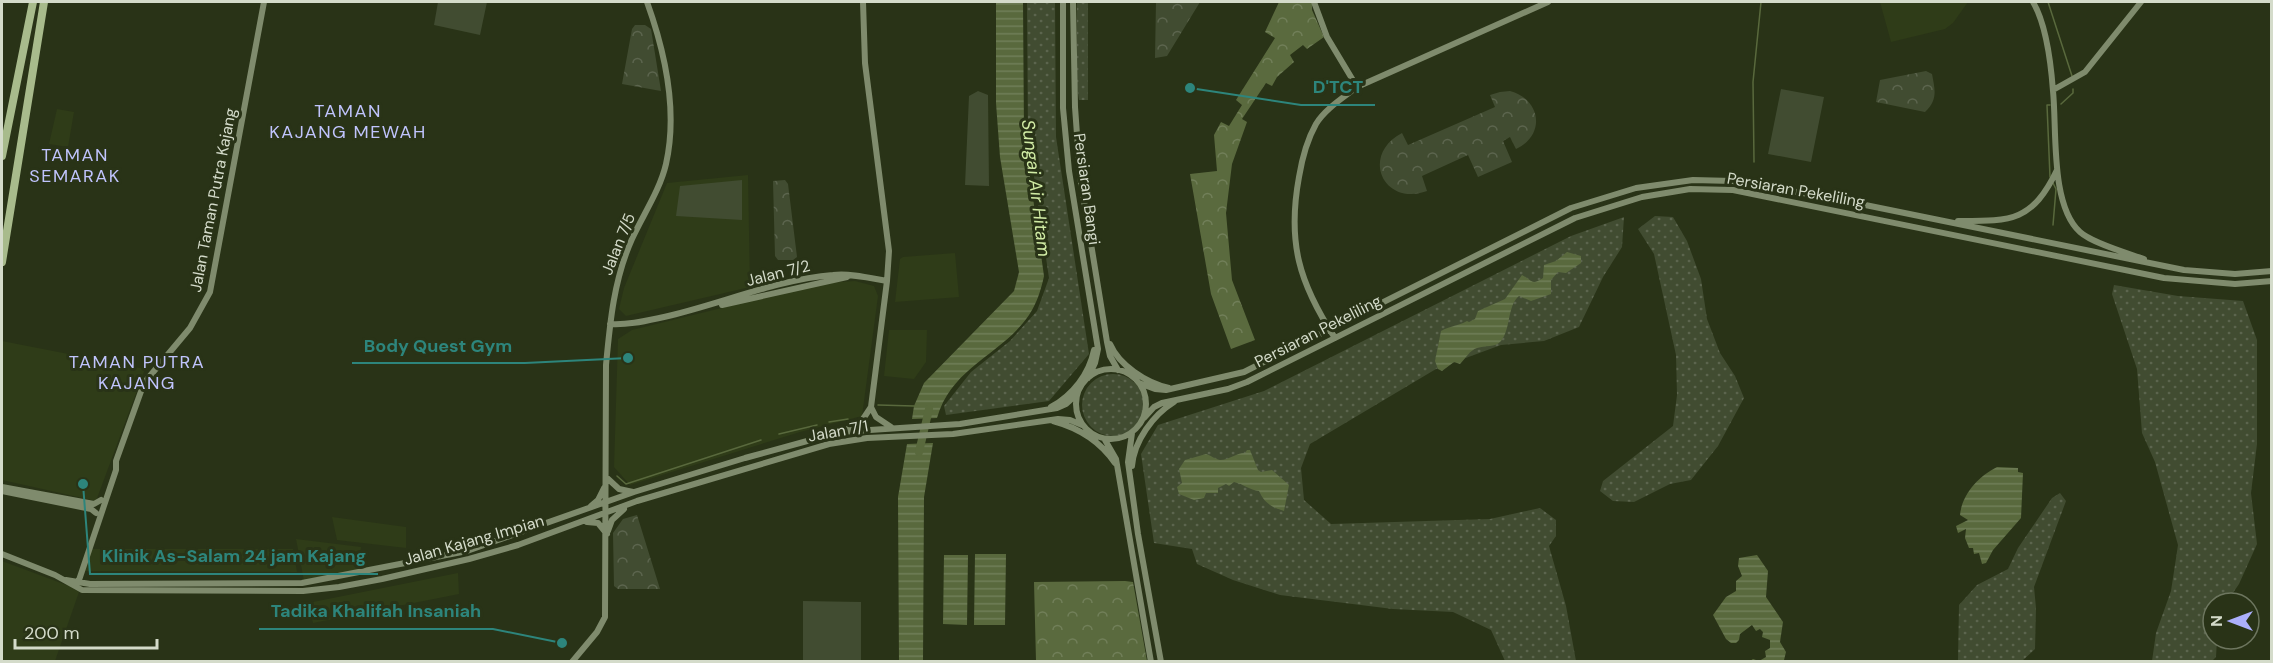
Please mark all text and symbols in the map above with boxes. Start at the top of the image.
callout: D'TCT [1301,69,1375,105]
text: D'TCT [1313,75,1364,99]
district label: TAMAN KAJANG MEWAH [269,99,427,144]
street label: Jalan Taman Putra Kajang [185,106,241,294]
water label: Sungai Air Hitam [1016,118,1056,258]
street label: Persiaran Bangi [1069,132,1105,246]
district label: TAMAN SEMARAK [29,143,121,188]
street label: Persiaran Pekeliling [1725,168,1867,212]
street label: Jalan 7/5 [596,210,640,278]
street label: Jalan 7/2 [744,255,812,291]
street label: Persiaran Pekeliling [1251,290,1385,372]
callout: Body Quest Gym [352,327,525,363]
text: Body Quest Gym [364,334,512,358]
district label: TAMAN PUTRA KAJANG [69,350,205,395]
street label: Jalan 7/1 [806,415,870,447]
street label: Jalan Kajang Impian [401,510,547,570]
callout: Klinik As-Salam 24 jam Kajang [90,538,378,574]
text: Klinik As-Salam 24 jam Kajang [102,544,366,568]
north arrow [2201,591,2261,651]
callout: Tadika Khalifah Insaniah [259,593,493,629]
text: Tadika Khalifah Insaniah [271,599,481,623]
scale bar [15,612,158,650]
text: N [2206,615,2227,627]
text: 200 m [24,621,80,645]

